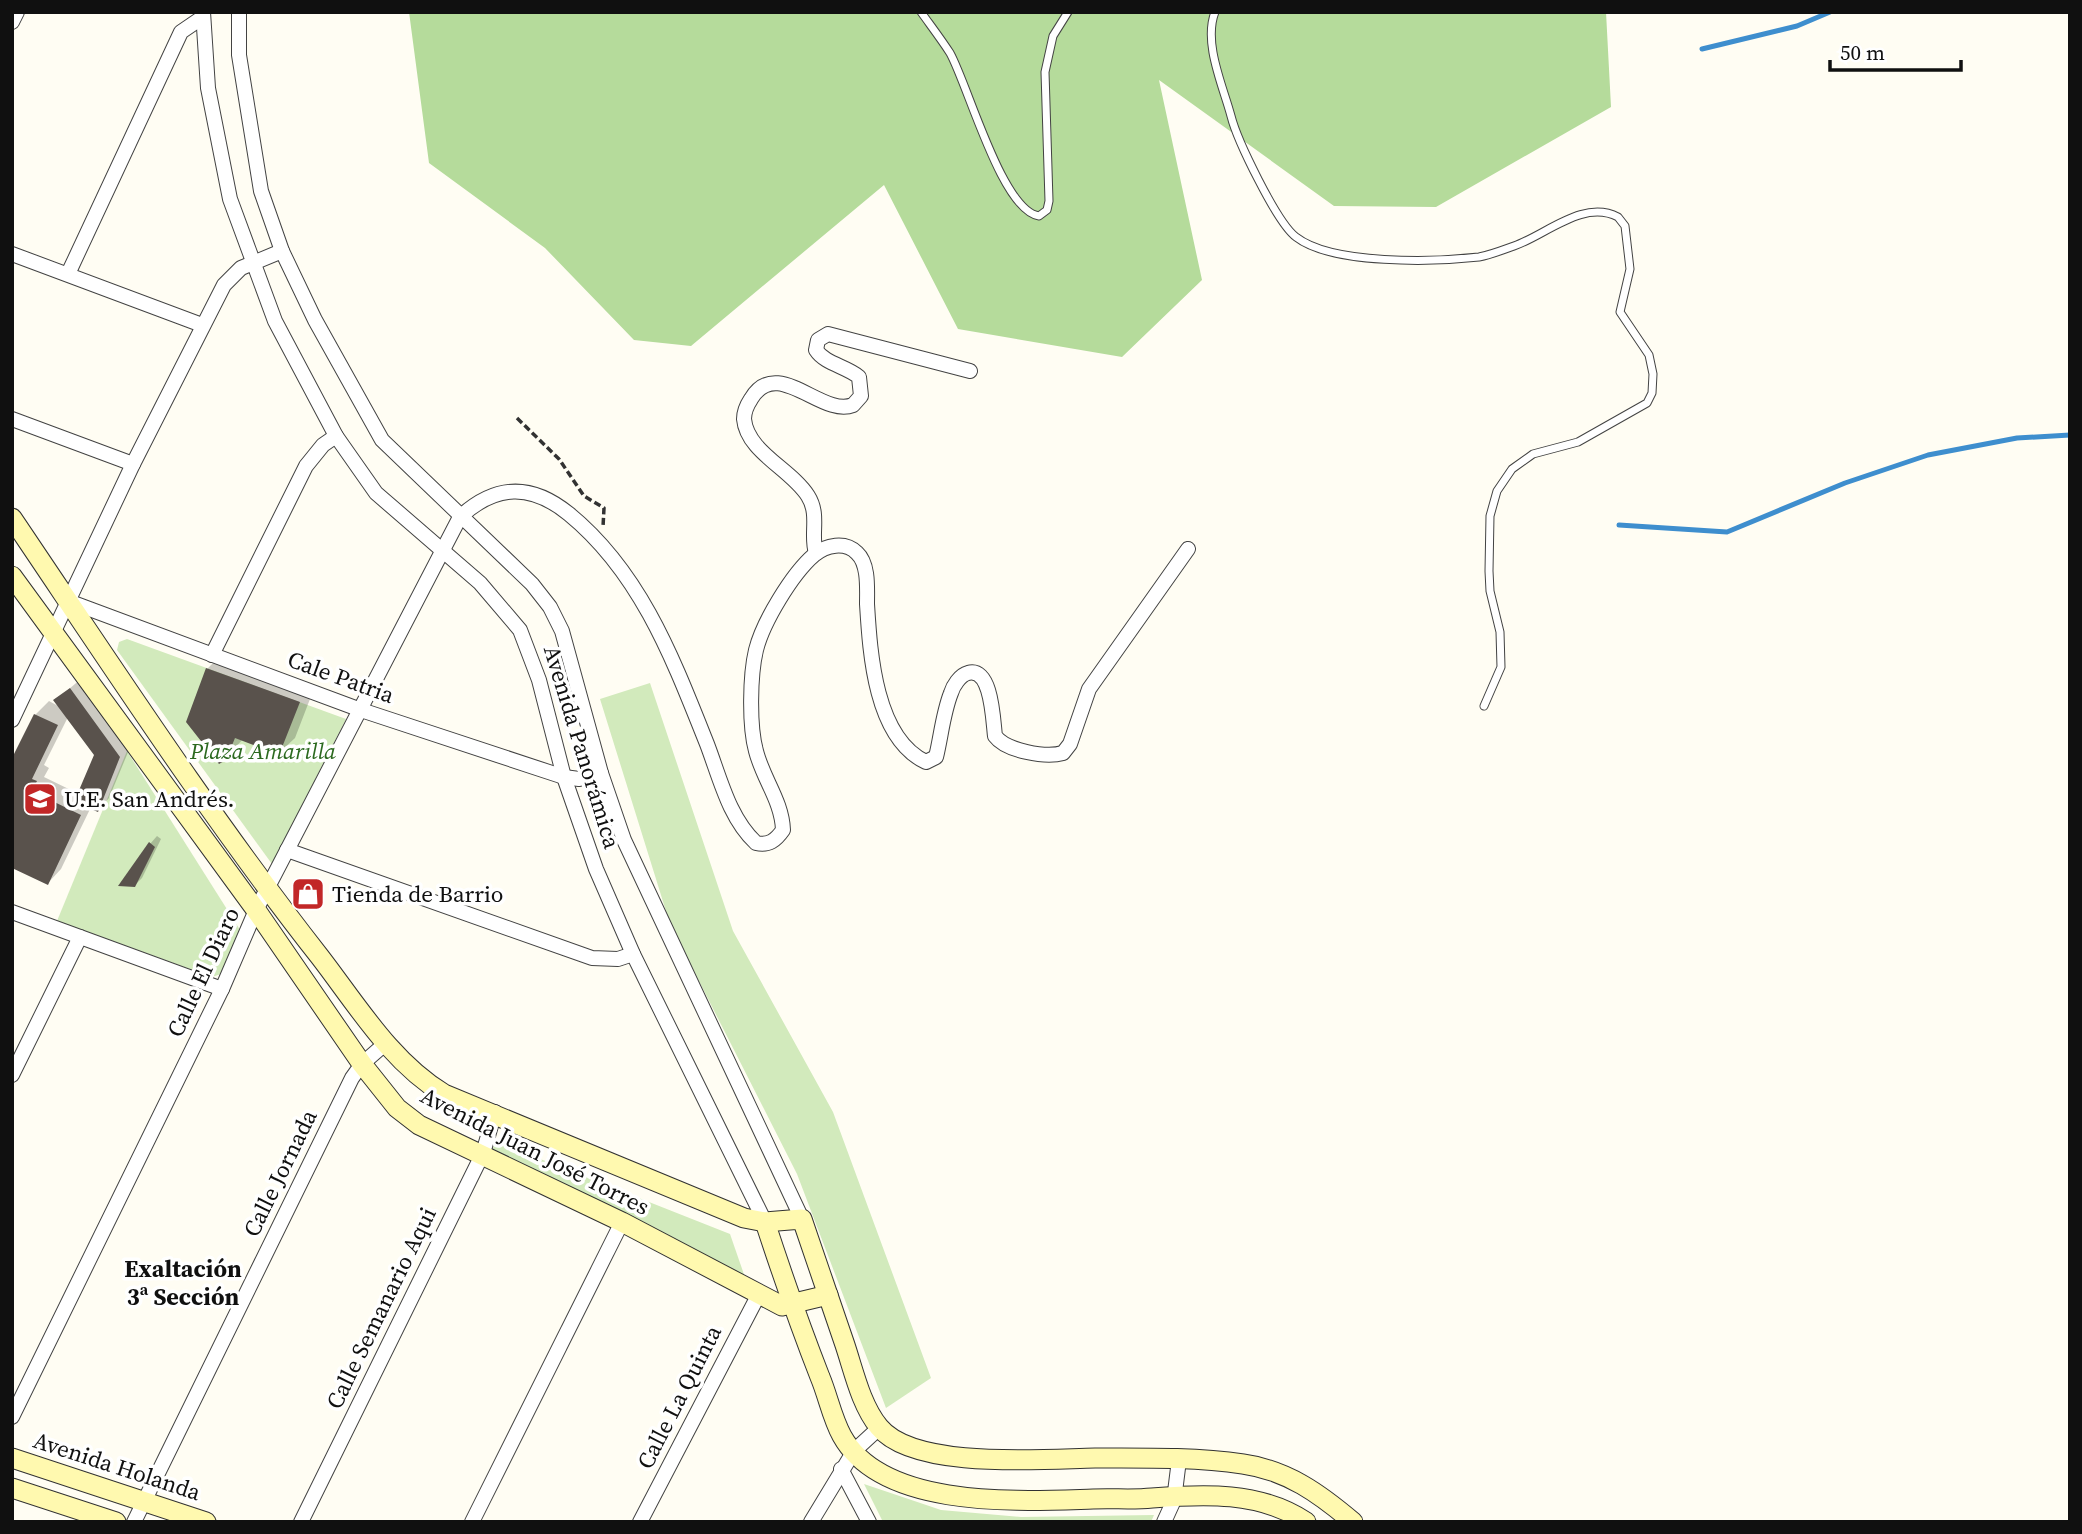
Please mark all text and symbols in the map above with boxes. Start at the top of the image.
scale bar [1830,28,1961,72]
text: 50 m [1840,38,1885,67]
street label: Avenida Panorámica [536,642,628,853]
street label: Cale Patria [283,643,399,711]
park label: Plaza Amarilla [189,735,336,767]
school or university icon: U.E. San Andrés. [21,780,59,818]
place label: U.E. San Andrés. [64,783,234,815]
shop icon: Tienda de Barrio [289,875,327,913]
place label: Tienda de Barrio [332,878,503,910]
street label: Calle El Diaro [159,902,247,1042]
street label: Avenida Juan José Torres [415,1079,655,1223]
street label: Calle Jornada [235,1104,325,1242]
street label: Calle Semanario Aqui [318,1202,444,1414]
district label: Exaltación 3ª Sección [124,1252,242,1313]
street label: Calle La Quinta [629,1319,729,1474]
street label: Avenida Holanda [29,1424,205,1508]

